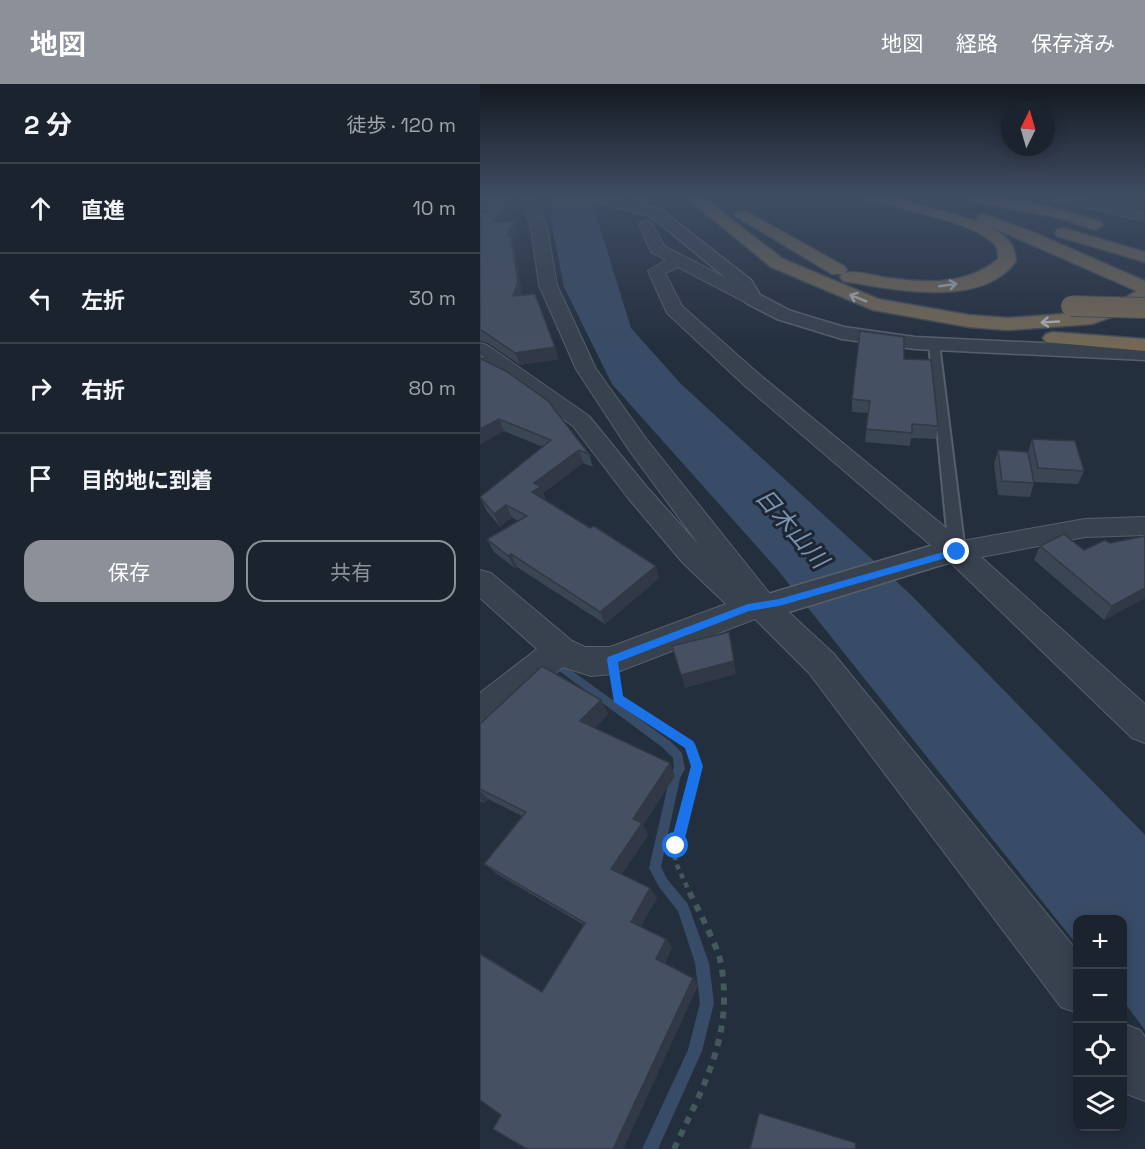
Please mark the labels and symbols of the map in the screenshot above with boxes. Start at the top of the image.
north arrow [1001,102,1055,156]
one-way arrow [938,279,958,290]
one-way arrow [849,292,868,303]
one-way arrow [1041,317,1061,328]
water label: 日木山川 [749,482,837,577]
route end [943,538,969,564]
route start [662,832,688,858]

